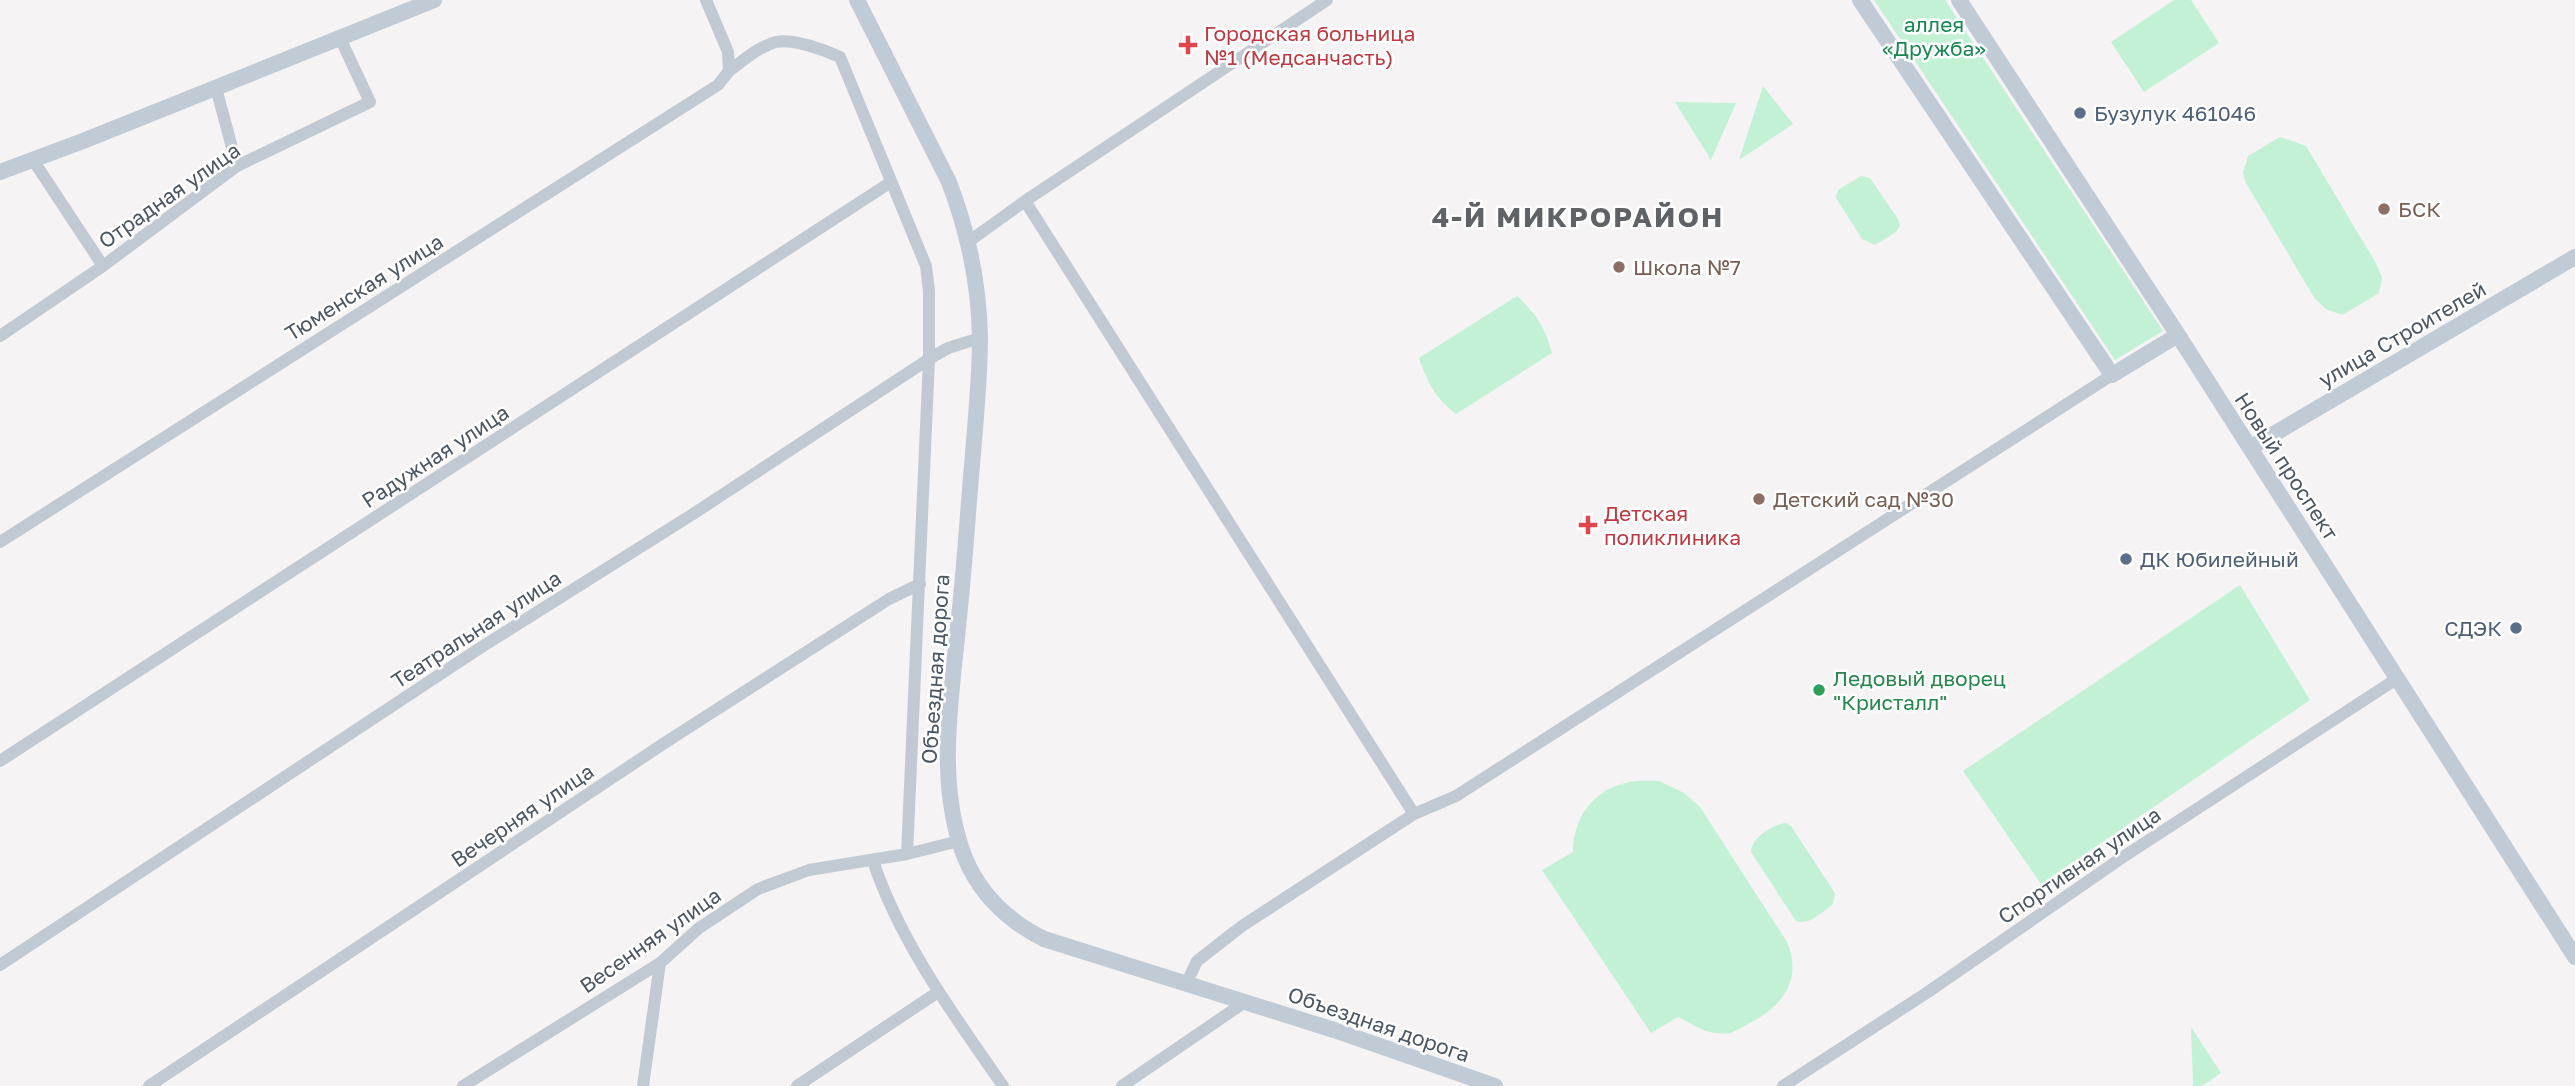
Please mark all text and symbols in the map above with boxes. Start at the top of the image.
park label: аллея «Дружба» [1882,11,1986,61]
place label: Городская больница №1 (Медсанчасть) [1204,20,1415,70]
marker: Городская больница №1 (Медсанчасть) [1178,35,1198,55]
place label: Бузулук 461046 [2094,100,2256,126]
marker: Бузулук 461046 [2072,105,2088,121]
street label: Отрадная улица [93,137,245,253]
place label: БСК [2398,196,2441,222]
district label: 4-Й МИКРОРАЙОН [1432,200,1724,233]
marker: БСК [2376,201,2392,217]
street label: Тюменская улица [280,228,448,346]
place label: Школа №7 [1633,254,1741,280]
marker: Школа №7 [1611,259,1627,275]
street label: улица Строителей [2314,275,2490,393]
street label: Новый проспект [2230,387,2344,545]
street label: Радужная улица [357,399,513,513]
place label: Детский сад №30 [1773,486,1954,512]
marker: Детский сад №30 [1751,491,1767,507]
place label: Детская поликлиника [1604,500,1741,550]
marker: Детская поликлиника [1578,515,1598,535]
place label: ДК Юбилейный [2140,546,2299,572]
marker: ДК Юбилейный [2118,551,2134,567]
street label: Театральная улица [386,565,566,693]
street label: Объездная дорога [915,573,955,765]
place label: СДЭК [2444,615,2502,641]
marker: СДЭК [2508,620,2524,636]
place label: Ледовый дворец "Кристалл" [1833,665,2006,715]
marker: Ледовый дворец "Кристалл" [1811,682,1827,698]
street label: Вечерняя улица [446,758,598,872]
street label: Спортивная улица [1993,801,2165,929]
street label: Весенняя улица [574,882,726,998]
street label: Объездная дорога [1285,981,1473,1067]

